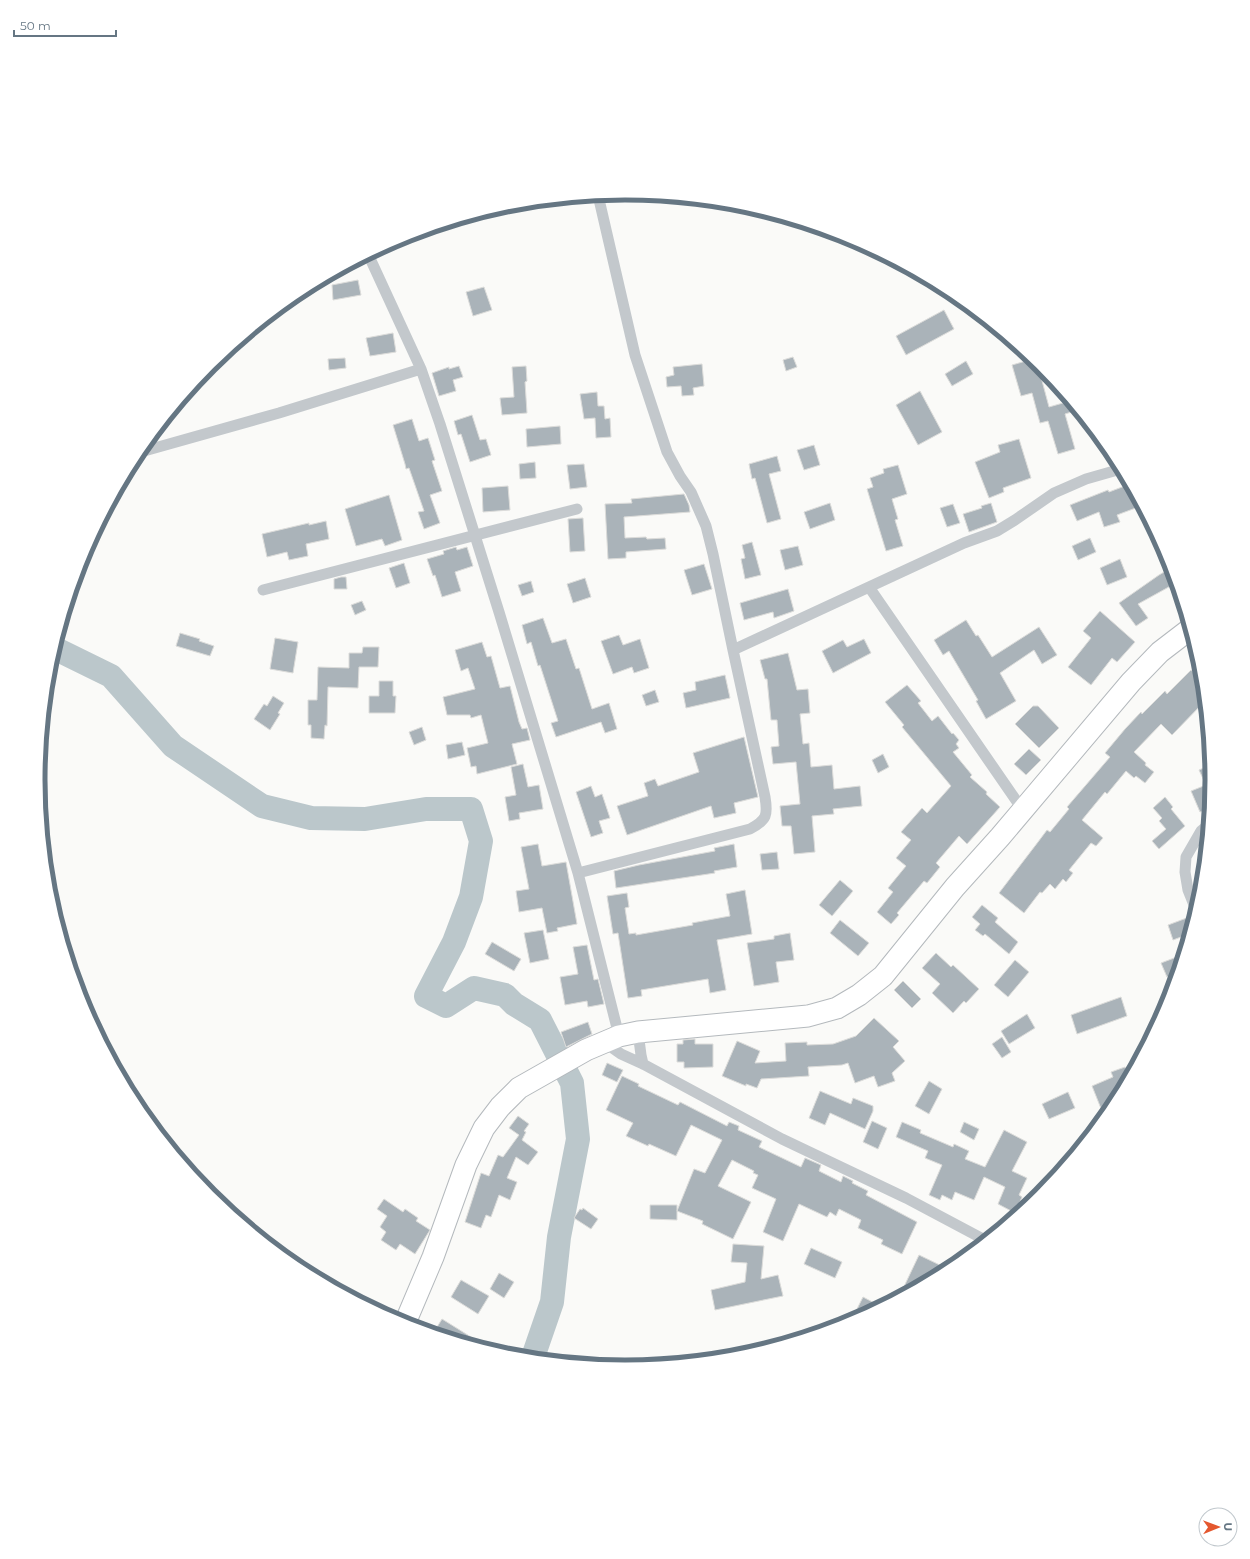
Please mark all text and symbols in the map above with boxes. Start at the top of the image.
scale bar [14,12,116,38]
text: 50 m [20,18,51,33]
north arrow [1198,1507,1238,1547]
text: U [1221,1522,1235,1531]

